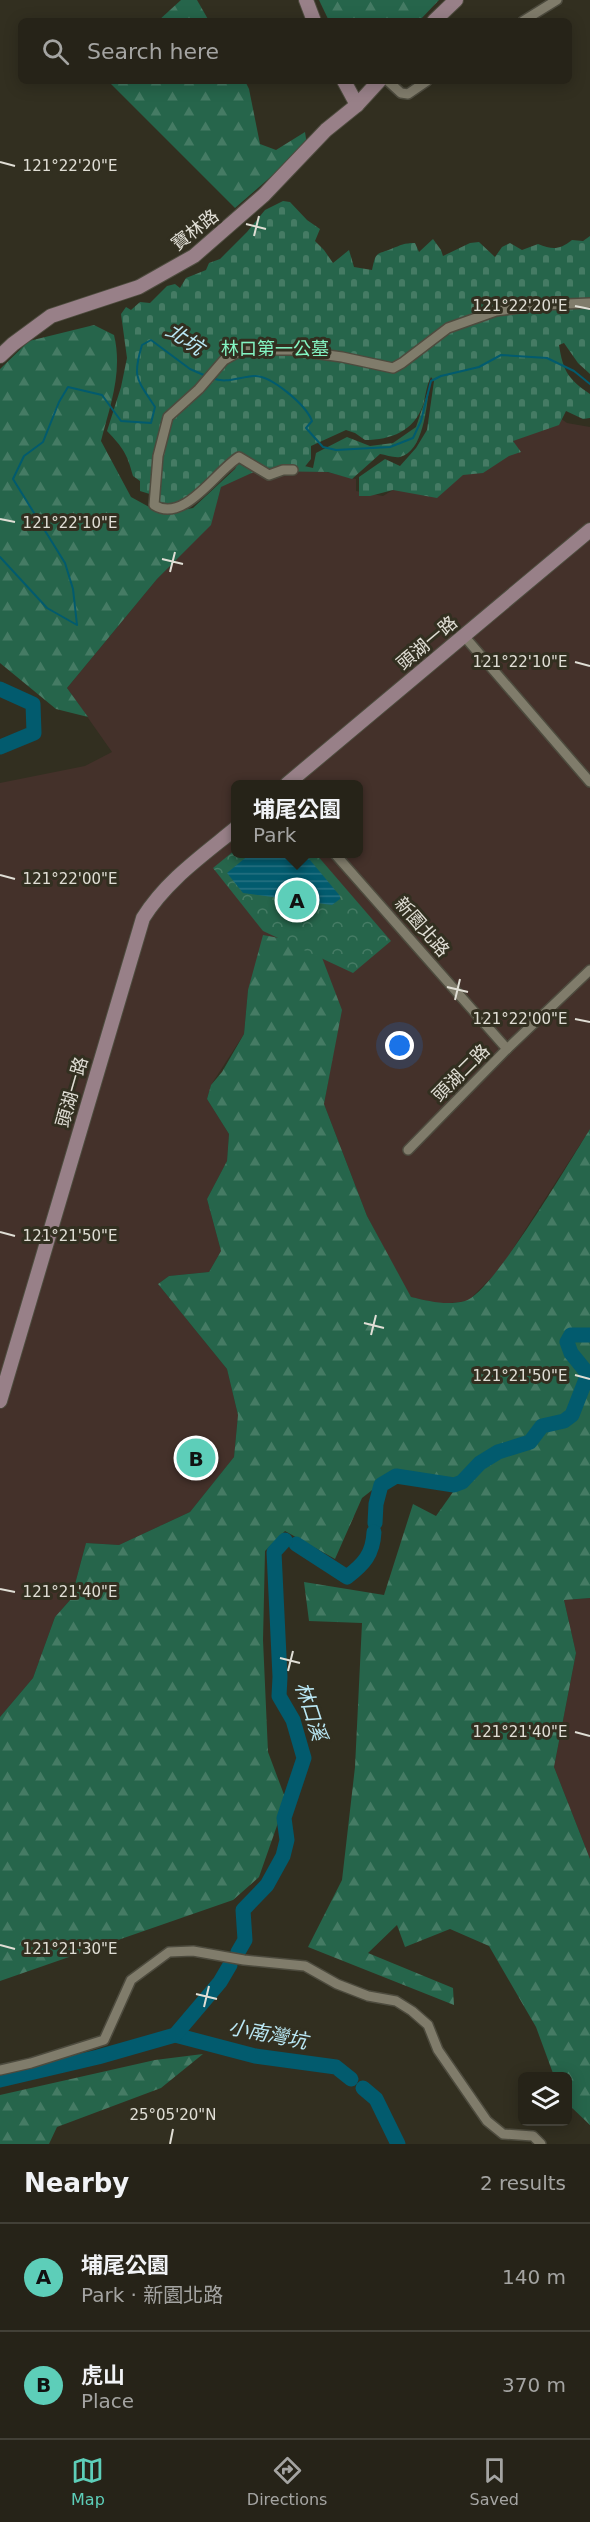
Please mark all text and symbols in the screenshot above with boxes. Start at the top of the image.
search box [18,18,572,84]
icon: search [39,35,72,68]
text: Search here [87,39,219,64]
text: 121°22'20"E [23,157,117,175]
street label: 寶林路 [167,205,222,255]
text: 121°22'20"E [473,297,567,315]
water label: 北坑 [162,318,211,362]
park label: 林口第一公墓 [221,338,329,359]
text: 121°22'10"E [23,514,117,532]
street label: 頭湖一路 [392,611,461,674]
text: 121°22'10"E [473,653,567,671]
popup [231,780,363,858]
text: 埔尾公園 [253,797,341,822]
text: Park [253,823,296,847]
text: 121°22'00"E [23,870,117,888]
pin: A [278,878,316,922]
street label: 新園北路 [391,893,454,961]
text: 121°22'00"E [473,1010,567,1028]
your location [385,1031,414,1060]
street label: 頭湖二路 [428,1040,494,1106]
street label: 頭湖一路 [52,1054,92,1129]
text: 121°21'50"E [23,1227,117,1245]
text: 121°21'50"E [473,1367,567,1385]
pin: B [176,1436,216,1480]
text: 121°21'40"E [23,1583,117,1601]
water label: 林口溪 [290,1679,333,1746]
text: 121°21'40"E [473,1723,567,1741]
text: 121°21'30"E [23,1940,117,1958]
water label: 小南灣坑 [226,2015,312,2054]
map controls [518,2072,572,2126]
button: layers [518,2072,572,2126]
text: 25°05'20"N [129,2106,217,2124]
text: Nearby [24,2168,129,2198]
text: 2 results [480,2171,566,2195]
text: 埔尾公園 [81,2253,169,2278]
text: A [36,2265,51,2289]
text: 140 m [502,2265,566,2289]
text: Park · 新園北路 [81,2283,223,2307]
text: 虎山 [81,2363,125,2388]
text: B [36,2373,51,2397]
text: 370 m [502,2373,566,2397]
text: Place [81,2389,134,2413]
tab: Map [71,2454,105,2509]
tab: Directions [247,2454,327,2509]
tab: Saved [470,2454,519,2509]

